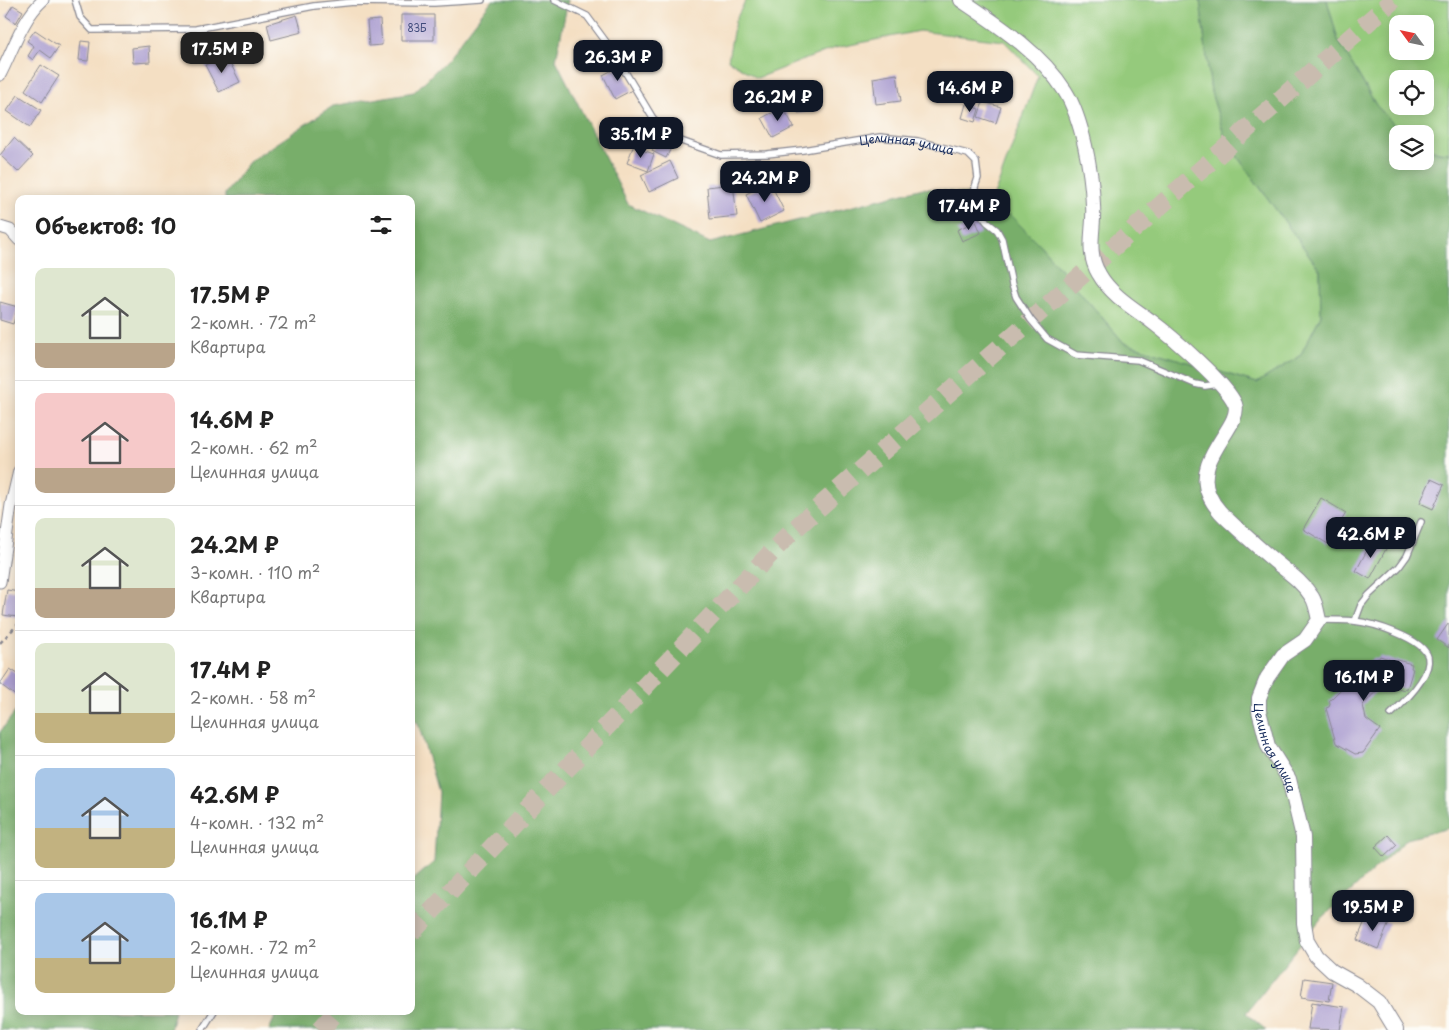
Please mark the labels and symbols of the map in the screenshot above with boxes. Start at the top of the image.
north arrow [1389,15,1434,60]
house number: 83Б [407,20,427,35]
pin: 17.5M ₽ [176,32,268,74]
pin: 26.3M ₽ [572,39,664,82]
pin: 14.6M ₽ [924,70,1016,113]
pin: 26.2M ₽ [732,80,824,122]
pin: 35.1M ₽ [595,116,687,159]
street label: Целинная улица [858,128,957,159]
pin: 24.2M ₽ [719,160,811,203]
pin: 17.4M ₽ [923,188,1015,231]
pin: 42.6M ₽ [1325,516,1417,559]
pin: 16.1M ₽ [1318,660,1410,702]
street label: Целинная улица [1250,703,1301,795]
pin: 19.5M ₽ [1327,890,1419,932]

